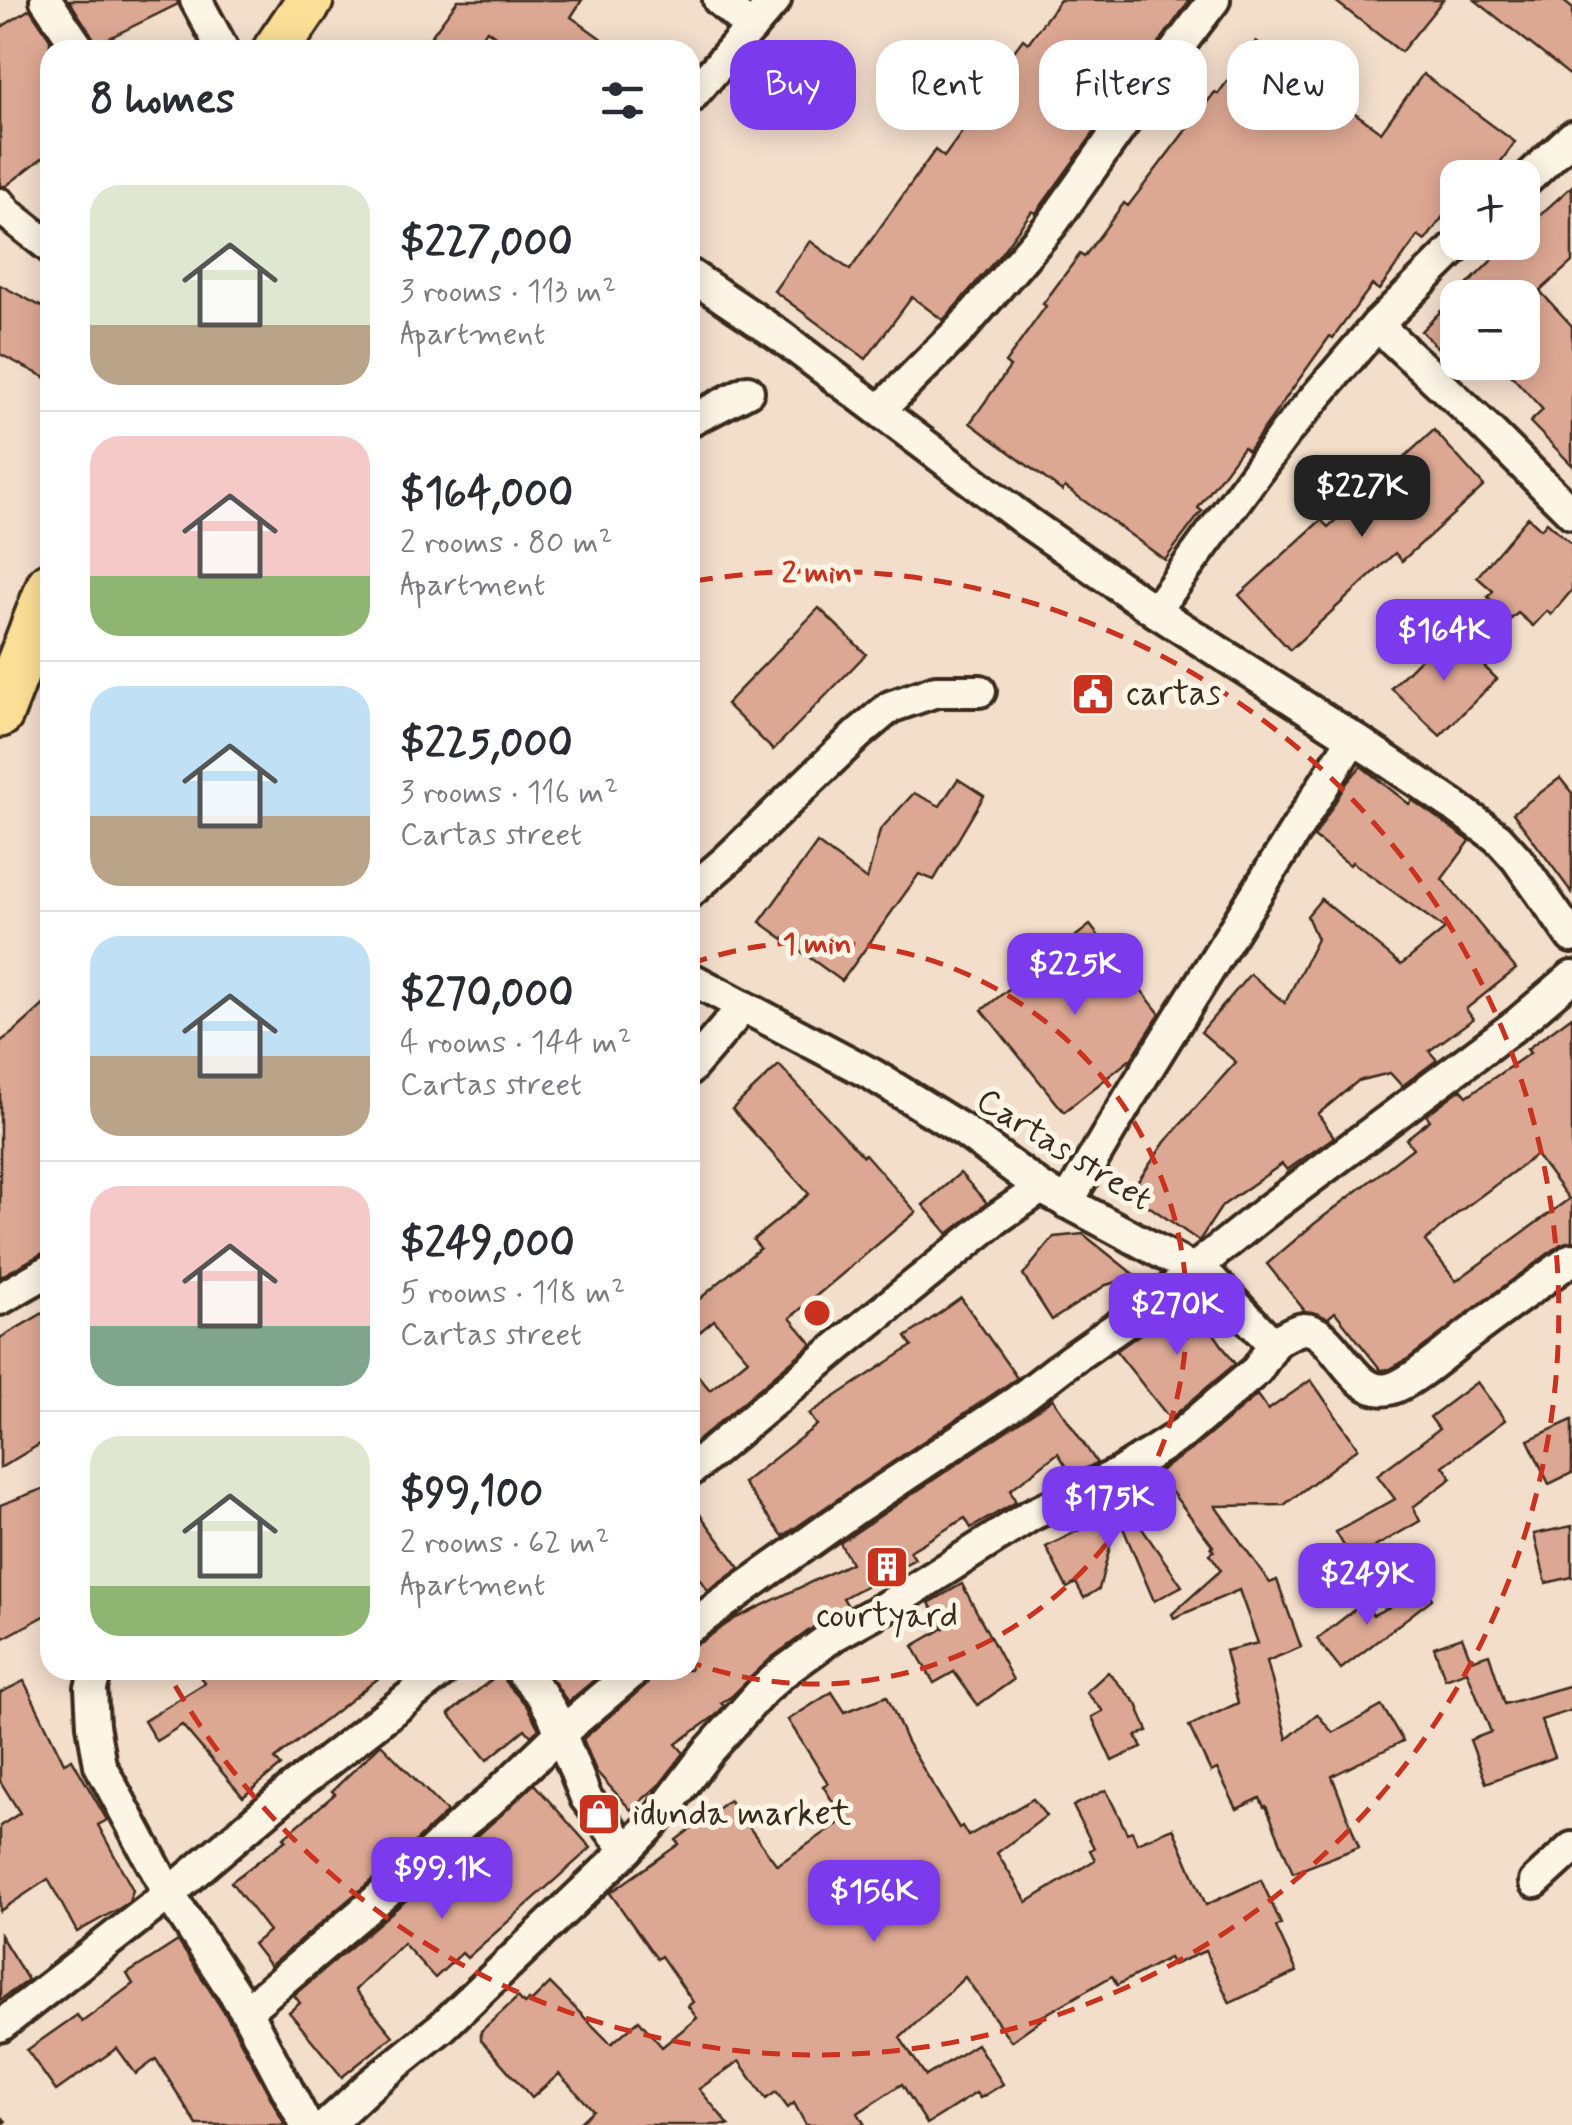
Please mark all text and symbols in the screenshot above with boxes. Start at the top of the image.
chip: Buy [730,40,856,130]
chip: Rent [876,40,1019,130]
chip: Filters [1039,40,1207,130]
chip: New [1227,40,1359,130]
text: 8 homes [90,73,235,128]
icon: filters [595,73,650,128]
map controls [1440,160,1540,380]
button: + [1440,160,1540,260]
text: $227,000 [400,216,573,271]
icon: home [170,225,290,345]
text: 3 rooms · 113 m² [400,271,616,313]
button: − [1440,280,1540,380]
text: Apartment [400,313,545,355]
pin: $227K [1292,455,1432,540]
text: $227K [1316,466,1408,508]
text: $164,000 [400,467,573,522]
icon: home [170,476,290,596]
text: 2 rooms · 80 m² [400,522,613,564]
text: 2 min [782,554,852,593]
text: Apartment [400,564,545,606]
pin: $164K [1374,599,1514,684]
text: $164K [1398,610,1490,652]
public building icon: cartas [1070,671,1116,717]
place label: cartas [1126,671,1221,717]
text: $225,000 [400,717,573,772]
icon: home [170,726,290,846]
text: 3 rooms · 116 m² [400,772,618,814]
text: Cartas street [400,814,582,856]
text: 1 min [782,925,852,964]
pin: $225K [1005,933,1145,1018]
text: $225K [1029,944,1121,986]
text: $270,000 [400,967,574,1022]
icon: home [170,976,290,1096]
text: 4 rooms · 144 m² [400,1022,632,1064]
text: Cartas street [400,1064,582,1106]
street label: Cartas street [967,1078,1161,1222]
text: $249,000 [400,1217,575,1272]
icon: home [170,1226,290,1346]
text: 5 rooms · 118 m² [400,1272,625,1314]
pin: $270K [1107,1273,1247,1358]
text: $270K [1131,1284,1223,1326]
centre of rings [799,1295,835,1331]
text: Cartas street [400,1314,582,1356]
pin: $175K [1039,1466,1179,1551]
text: $99,100 [400,1467,543,1522]
icon: home [170,1476,290,1596]
text: $175K [1064,1477,1154,1519]
text: 2 rooms · 62 m² [400,1522,609,1564]
pin: $249K [1297,1543,1437,1628]
building icon: courtyard [864,1544,910,1590]
text: $249K [1320,1554,1414,1596]
text: Apartment [400,1564,545,1606]
place label: courtyard [816,1593,958,1639]
shop icon: idunda market [576,1791,622,1837]
place label: idunda market [632,1791,852,1837]
pin: $99.1K [361,1837,523,1922]
text: $99.1K [393,1848,491,1890]
pin: $156K [804,1860,944,1945]
text: $156K [830,1871,918,1913]

